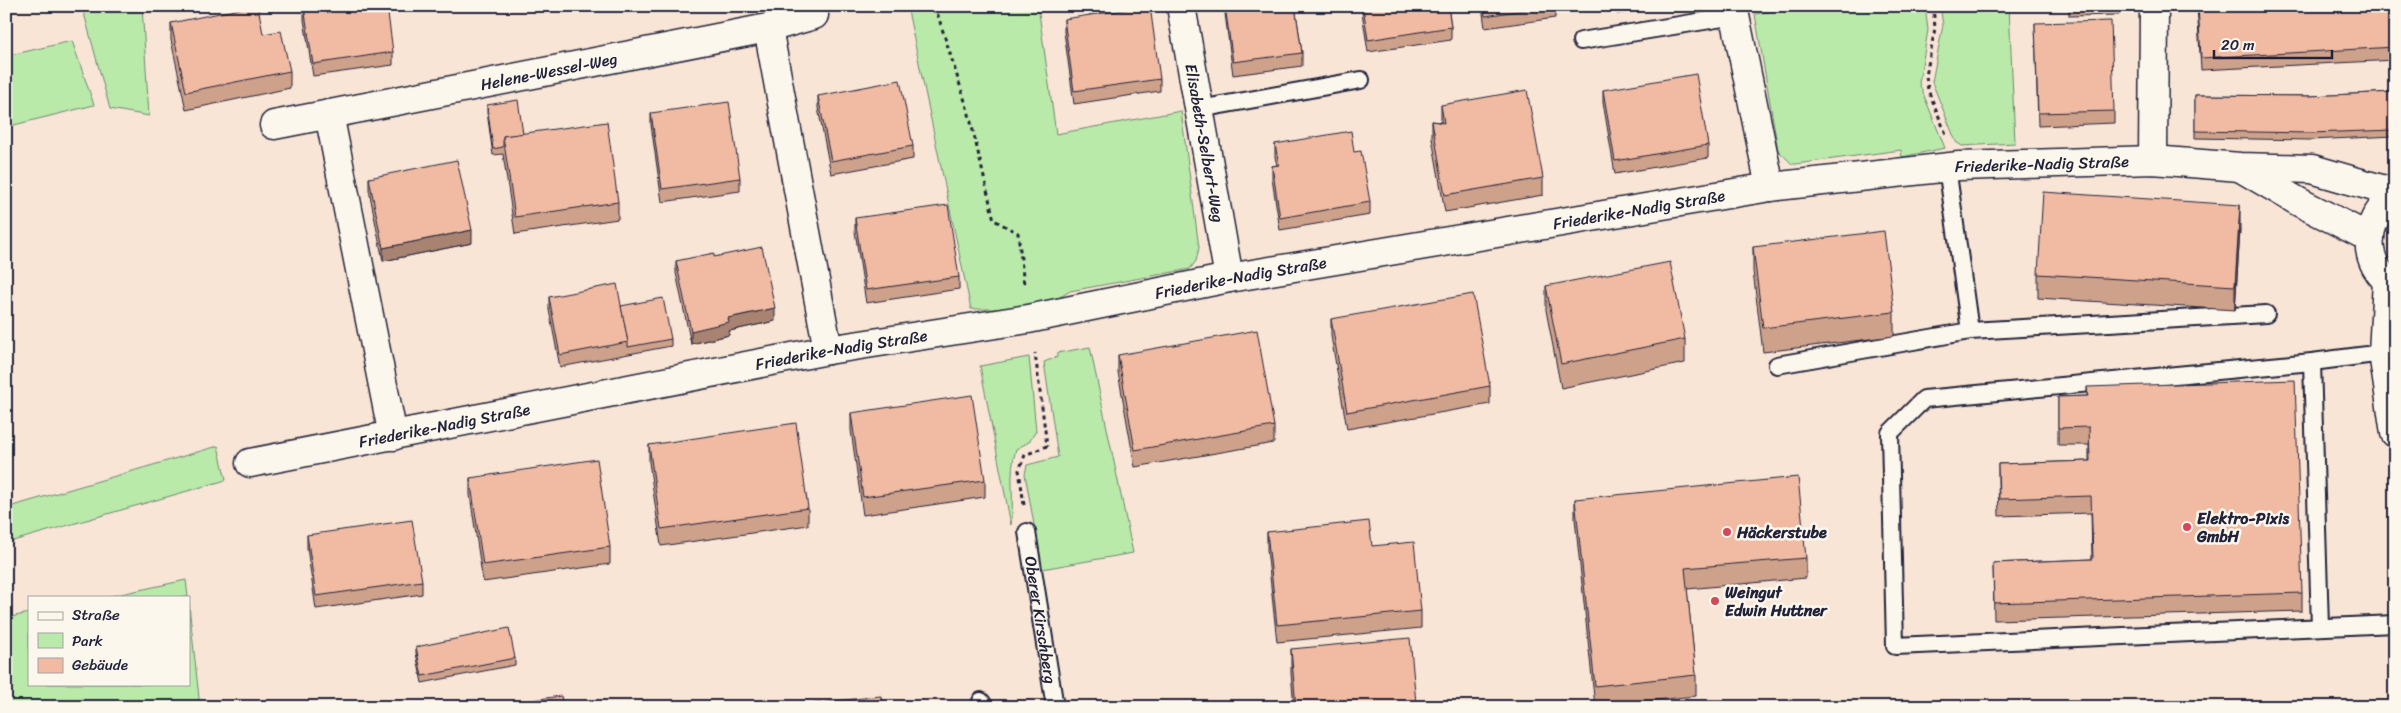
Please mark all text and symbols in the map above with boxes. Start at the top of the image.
scale bar [2214,28,2331,60]
text: 20 m [2221,32,2255,58]
street label: Helene-Wessel-Weg [478,44,620,99]
street label: Elisabeth-Selbert-Weg [1176,61,1233,225]
street label: Friederike-Nadig Straße [1954,147,2129,181]
street label: Friederike-Nadig Straße [1551,181,1727,238]
street label: Friederike-Nadig Straße [1152,248,1329,308]
street label: Friederike-Nadig Straße [753,321,929,379]
street label: Friederike-Nadig Straße [356,395,533,456]
place label: Elektro-Pixis GmbH [2196,504,2289,551]
place label: Häckerstube [1736,518,1827,547]
marker: Elektro-Pixis GmbH [2181,521,2193,533]
marker: Häckerstube [1721,526,1733,538]
street label: Oberer Kirschberg [1016,554,1065,686]
place label: Weingut Edwin Huttner [1725,578,1828,625]
marker: Weingut Edwin Huttner [1709,595,1721,607]
legend [28,596,190,686]
text: Straße [72,602,120,628]
text: Park [72,628,103,654]
text: Gebäude [72,652,128,678]

